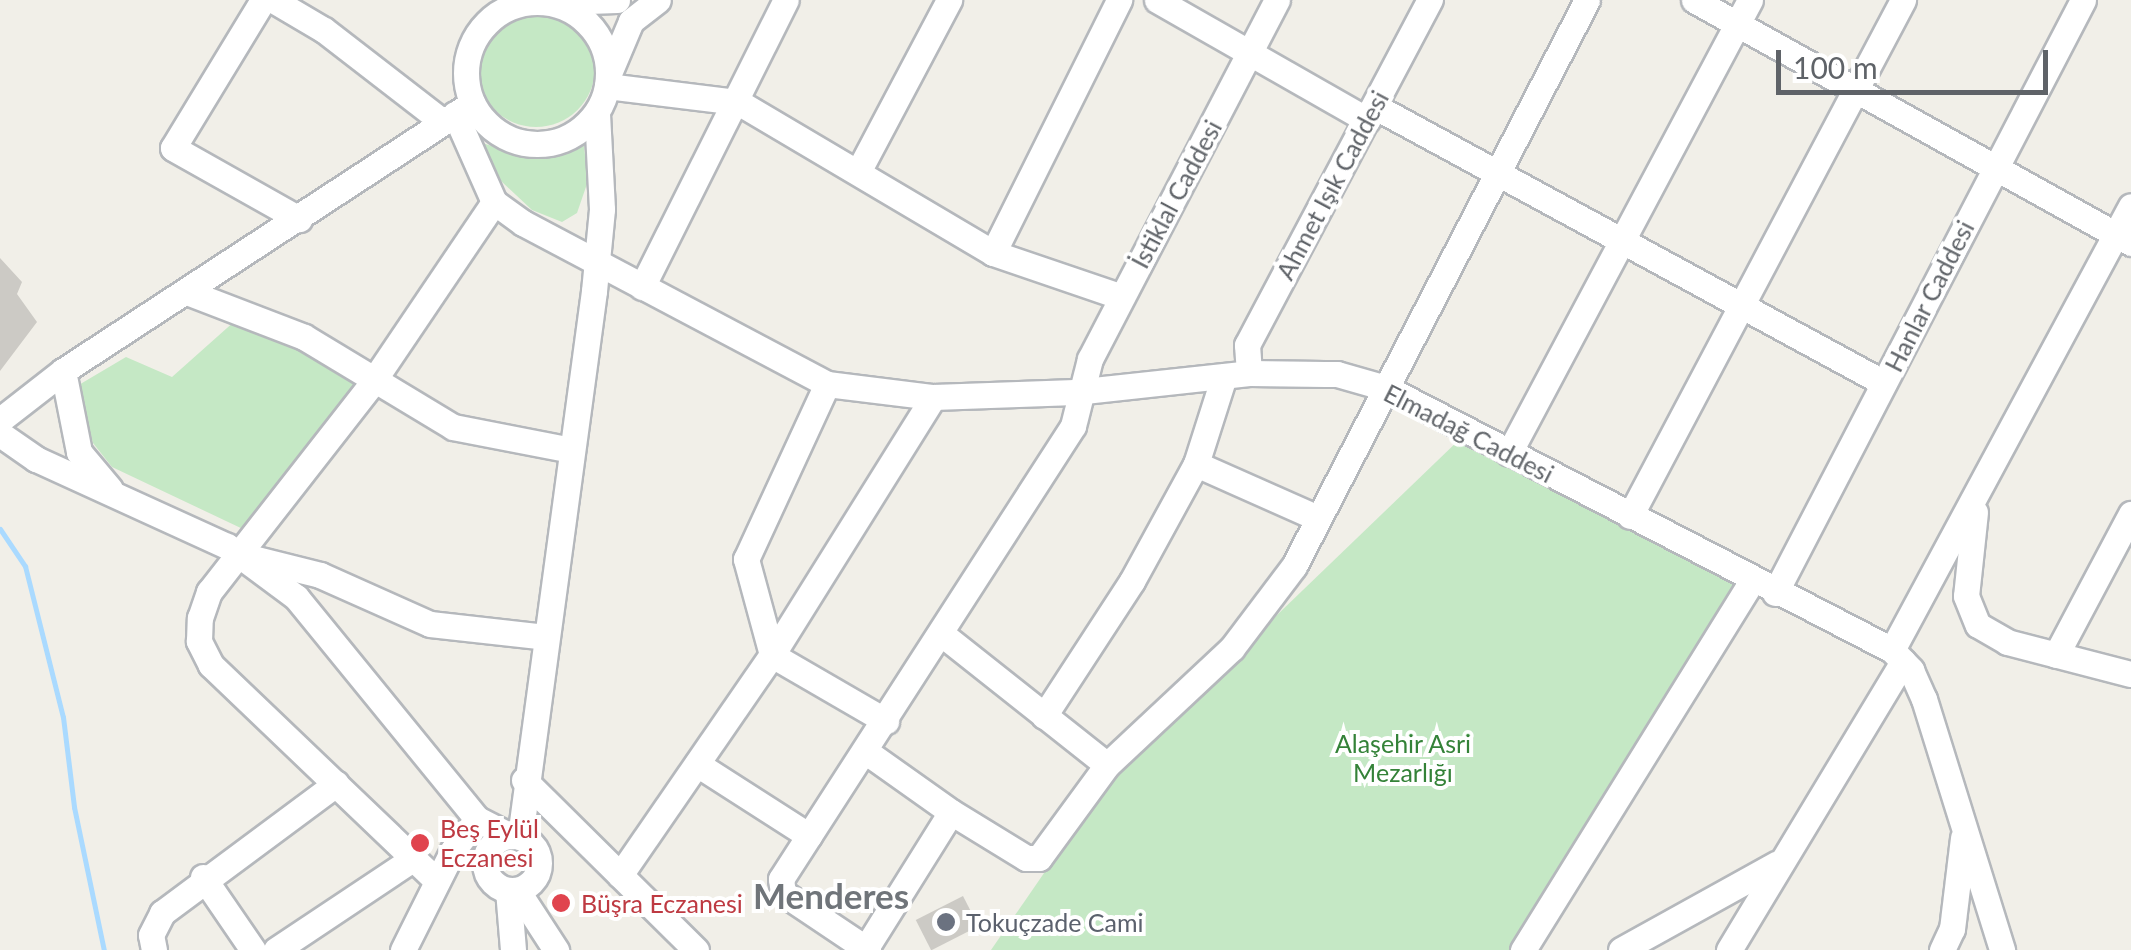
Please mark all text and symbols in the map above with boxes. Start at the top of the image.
scale bar [1781,30,2054,92]
text: 100 m [1793,49,1878,85]
street label: Ahmet Işık Caddesi [1270,85,1394,285]
street label: İstiklal Caddesi [1124,115,1228,273]
street label: Hanlar Caddesi [1878,215,1980,377]
street label: Elmadağ Caddesi [1379,377,1559,489]
park label: Alaşehir Asri Mezarlığı [1334,729,1472,788]
place label: Beş Eylül Eczanesi [440,814,539,873]
marker: Beş Eylül Eczanesi [409,832,431,854]
district label: Menderes [753,874,909,916]
place label: Büşra Eczanesi [581,888,743,918]
marker: Büşra Eczanesi [550,892,572,914]
place label: Tokuçzade Cami [966,907,1143,937]
marker: Tokuçzade Cami [935,911,957,933]

